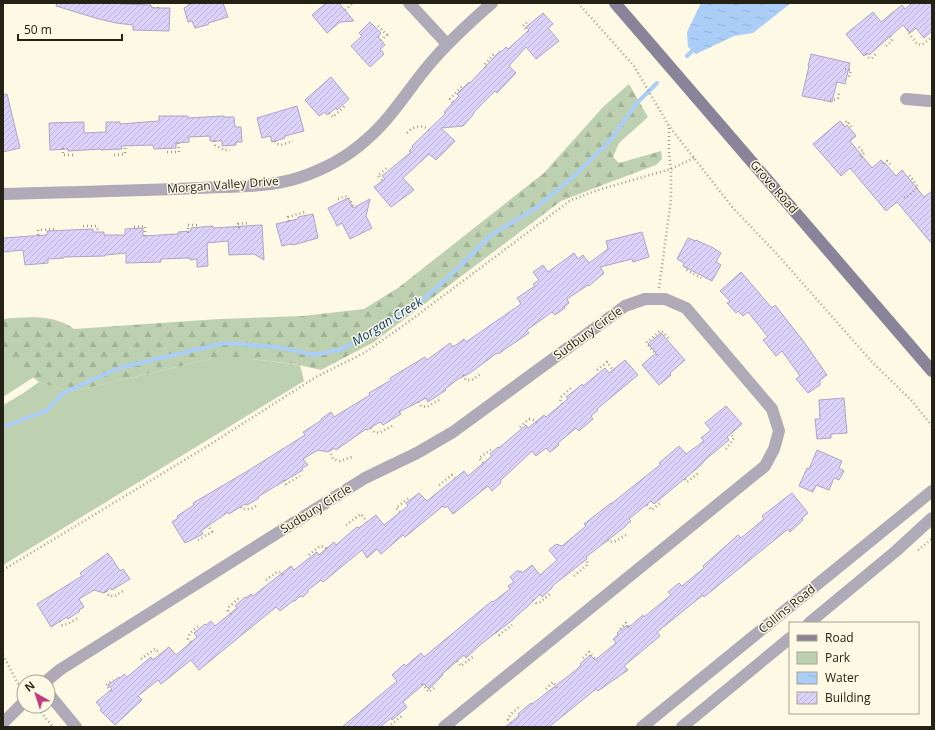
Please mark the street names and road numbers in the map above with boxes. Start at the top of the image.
street label: Grove Road [747,156,802,217]
street label: Morgan Valley Drive [167,172,280,197]
street label: Sudbury Circle [550,302,626,363]
street label: Sudbury Circle [277,480,355,537]
street label: Collins Road [755,580,819,637]

